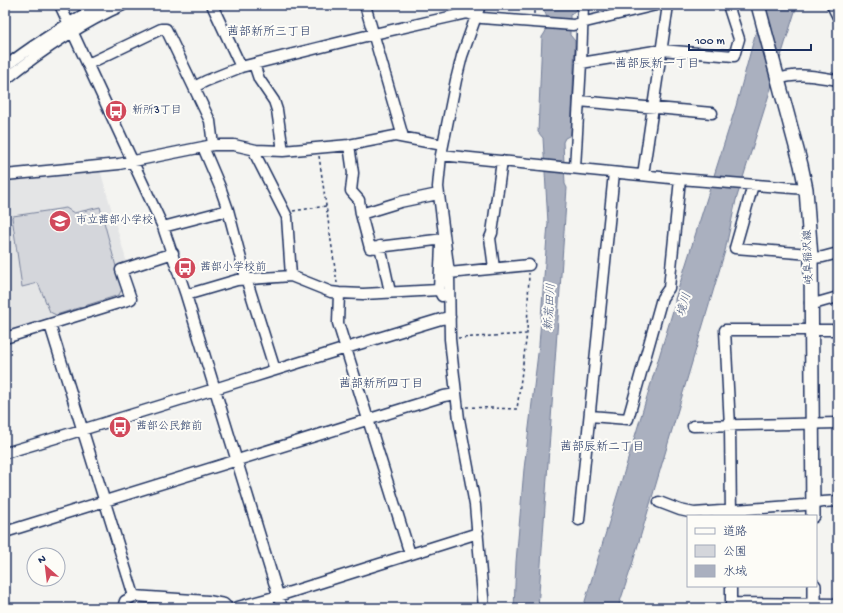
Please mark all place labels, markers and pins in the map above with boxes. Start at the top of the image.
bus stop icon: 新所3丁目 [103,98,129,124]
place label: 新所3丁目 [132,104,182,117]
school or university icon: 市立茜部小学校 [47,208,73,234]
place label: 市立茜部小学校 [76,214,153,227]
bus stop icon: 茜部小学校前 [172,255,198,281]
place label: 茜部小学校前 [200,261,266,274]
bus stop icon: 茜部公民館前 [107,414,133,440]
place label: 茜部公民館前 [136,420,202,433]

